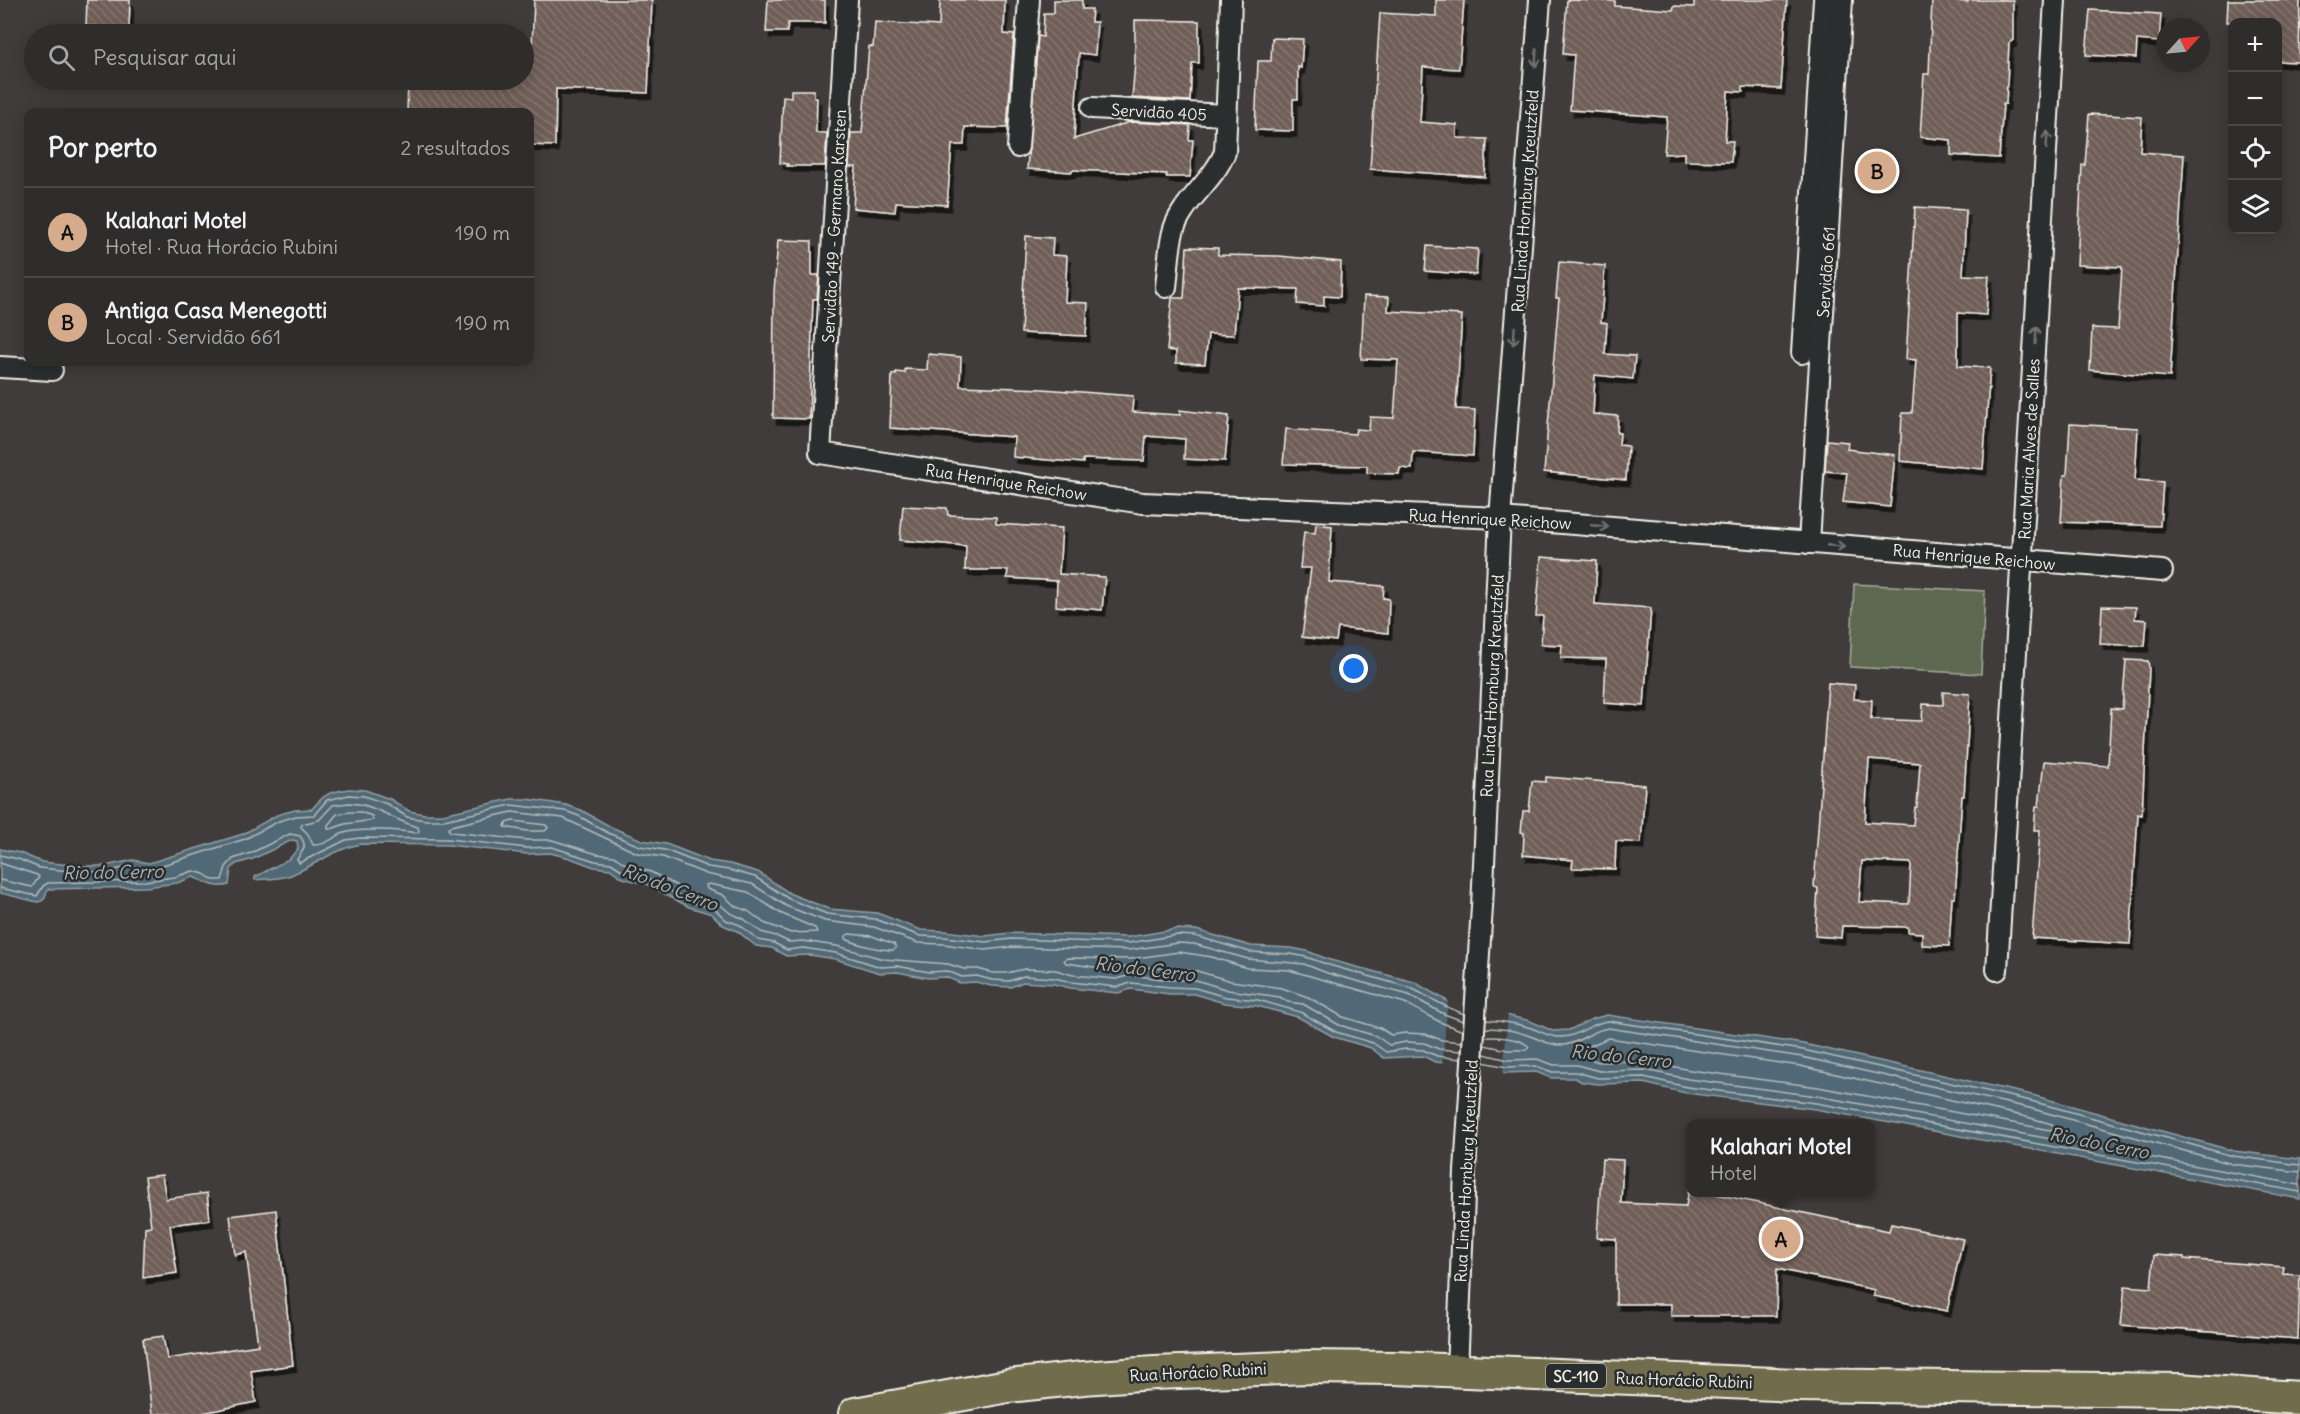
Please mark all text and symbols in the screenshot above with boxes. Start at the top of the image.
north arrow [2156,18,2210,72]
map controls [2228,18,2282,234]
button: + [2228,18,2282,72]
search box [24,24,534,90]
icon: search [45,41,78,74]
text: Pesquisar aqui [93,43,236,71]
one-way arrow [1530,48,1541,68]
button: − [2228,72,2282,126]
street label: Rua Linda Hornburg Kreutzfeld [1507,89,1543,313]
street label: Servidão 405 [1111,100,1207,124]
street label: Servidão 149 - Germano Karsten [818,109,850,343]
button: locate [2228,126,2282,180]
one-way arrow [2042,130,2053,150]
text: Por perto [48,131,157,164]
text: 2 resultados [401,135,510,160]
pin: B [1858,148,1896,194]
button: layers [2228,180,2282,234]
text: Kalahari Motel [105,206,247,234]
text: A [61,220,74,245]
text: 190 m [455,220,510,245]
street label: Servidão 661 [1813,226,1839,318]
text: Hotel · Rua Horácio Rubini [105,234,338,259]
text: Antiga Casa Menegotti [105,296,327,324]
text: B [61,310,74,335]
text: 190 m [455,310,510,335]
text: Local · Servidão 661 [105,324,281,349]
one-way arrow [2030,325,2041,345]
one-way arrow [1508,326,1519,346]
street label: Rua Maria Alves de Salles [2014,358,2044,540]
street label: Rua Henrique Reichow [924,459,1089,505]
street label: Rua Henrique Reichow [1408,505,1572,533]
one-way arrow [1590,521,1610,532]
street label: Rua Henrique Reichow [1892,540,2057,574]
one-way arrow [1826,541,1846,552]
street label: Rua Linda Hornburg Kreutzfeld [1476,574,1508,798]
your location [1339,654,1368,683]
water label: Rio do Cerro [619,858,722,916]
water label: Rio do Cerro [63,860,164,884]
water label: Rio do Cerro [1094,951,1197,987]
water label: Rio do Cerro [1570,1039,1673,1073]
street label: Rua Linda Hornburg Kreutzfeld [1450,1059,1482,1283]
popup [1686,1119,1875,1197]
water label: Rio do Cerro [2047,1122,2151,1164]
text: Kalahari Motel [1710,1132,1851,1160]
text: Hotel [1710,1160,1757,1185]
pin: A [1762,1216,1800,1262]
street label: Rua Horácio Rubini [1129,1358,1267,1386]
road number: SC-110 [1546,1364,1606,1388]
street label: Rua Horácio Rubini [1615,1368,1753,1392]

